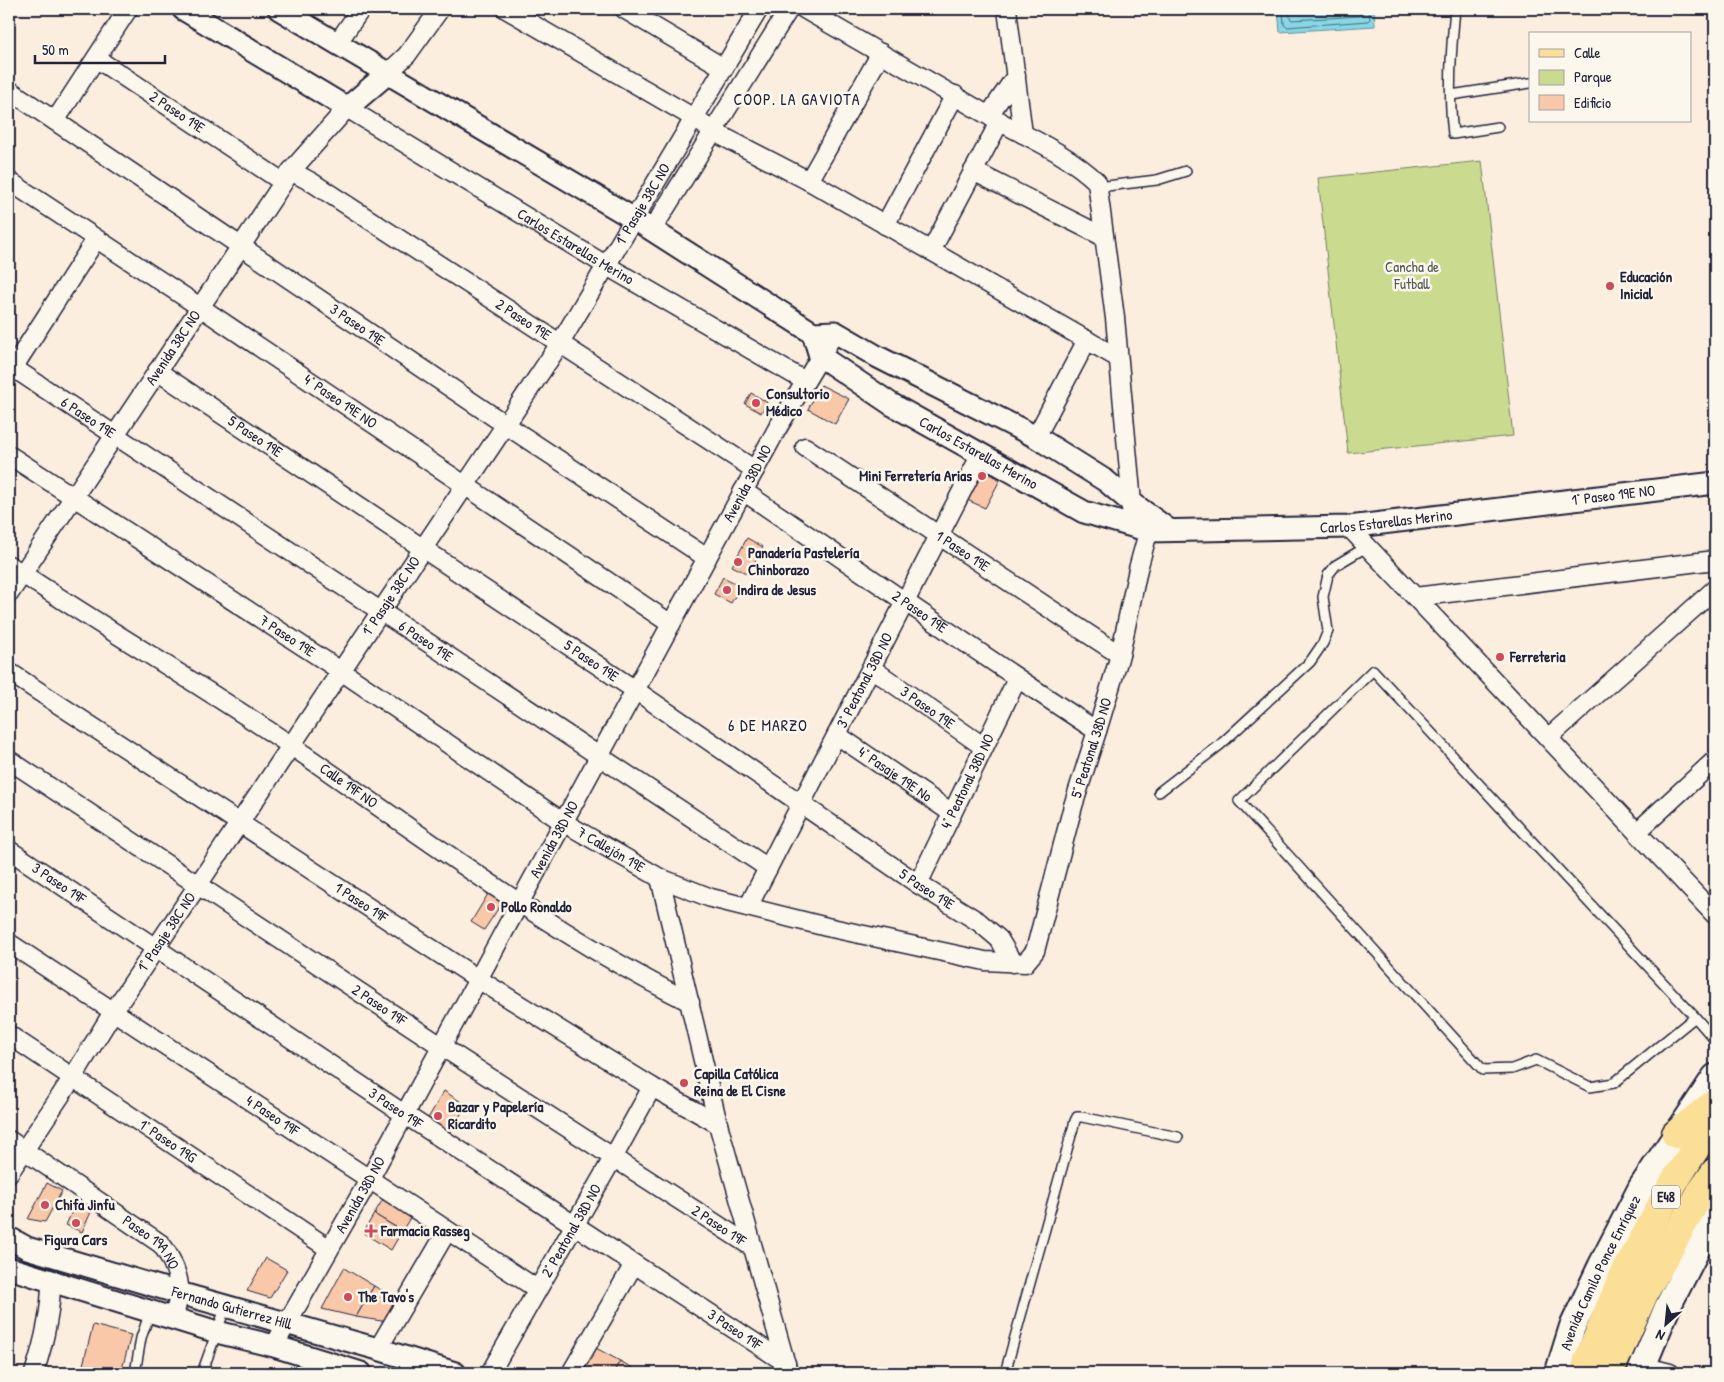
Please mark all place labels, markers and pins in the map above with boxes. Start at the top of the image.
place label: Educación Inicial [1620,266,1672,304]
marker: Educación Inicial [1604,280,1616,292]
place label: Consultorio Médico [766,383,829,421]
marker: Consultorio Médico [750,397,762,409]
place label: Mini Ferretería Arias [859,465,972,486]
marker: Mini Ferretería Arias [976,470,988,482]
place label: Panadería Pastelería Chinborazo [748,542,859,580]
marker: Panadería Pastelería Chinborazo [732,556,744,568]
place label: Indira de Jesus [737,579,816,600]
marker: Indira de Jesus [721,584,733,596]
place label: Ferreteria [1509,646,1565,667]
marker: Ferreteria [1494,651,1506,663]
place label: Pollo Ronaldo [501,896,572,917]
marker: Pollo Ronaldo [485,901,497,913]
place label: Capilla Católica Reina de El Cisne [694,1063,786,1101]
marker: Capilla Católica Reina de El Cisne [678,1077,690,1089]
place label: Bazar y Papelería Ricardito [448,1096,543,1134]
marker: Bazar y Papelería Ricardito [432,1110,444,1122]
place label: Chifa Jinfu [55,1194,116,1215]
marker: Chifa Jinfu [39,1199,51,1211]
marker: Figura Cars [70,1217,82,1229]
place label: Farmacia Rasseg [380,1220,470,1242]
marker: Farmacia Rasseg [365,1225,377,1237]
place label: Figura Cars [44,1229,107,1251]
place label: The Tavo's [357,1286,414,1307]
marker: The Tavo's [342,1291,354,1303]

